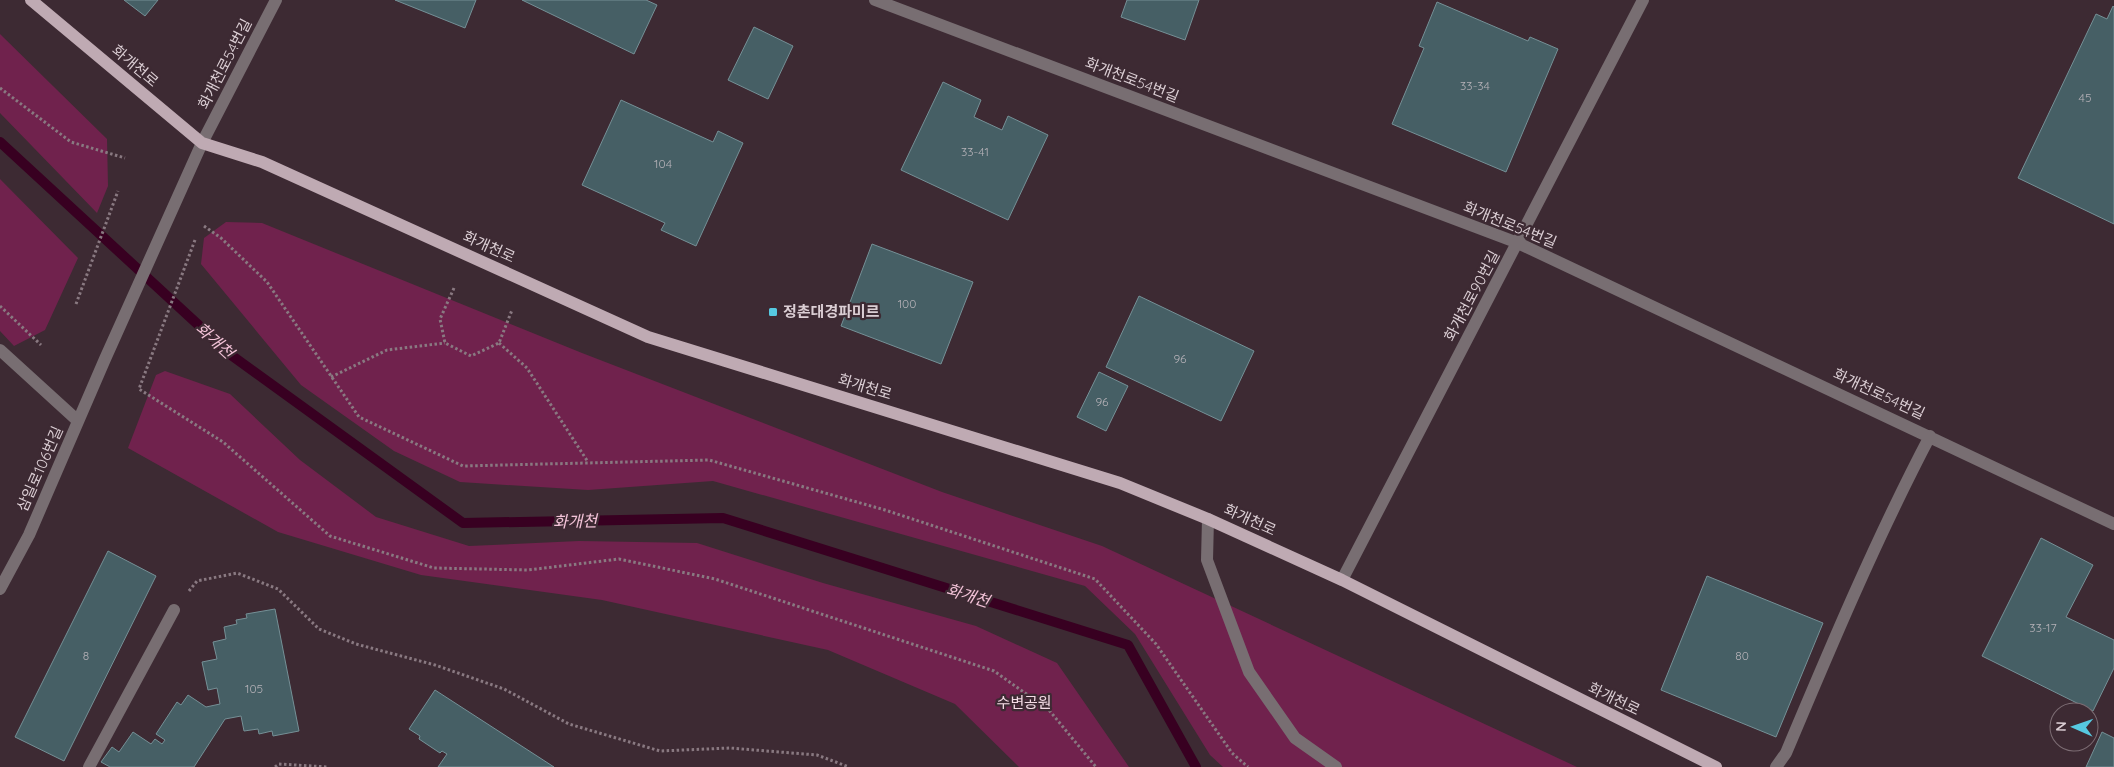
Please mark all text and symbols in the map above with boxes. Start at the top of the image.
street label: 화개천로54번길 [194,15,255,112]
street label: 화개천로 [108,41,163,91]
street label: 화개천로54번길 [1083,53,1182,106]
house number: 33-34 [1460,78,1490,93]
house number: 45 [2079,90,2091,105]
house number: 33-41 [961,144,989,159]
house number: 104 [654,156,672,171]
street label: 화개천로54번길 [1461,197,1560,252]
street label: 화개천로 [460,227,518,266]
street label: 화개천로90번길 [1440,247,1503,344]
house number: 100 [898,296,916,311]
place label: 정촌대경파미르 [783,302,880,321]
marker: 정촌대경파미르 [767,306,779,318]
water label: 화개천 [192,318,240,364]
house number: 96 [1173,351,1187,366]
street label: 화개천로54번길 [1830,364,1928,423]
street label: 화개천로 [836,369,894,404]
house number: 96 [1095,394,1109,409]
street label: 삼일로106번길 [12,423,67,514]
street label: 화개천로 [1221,500,1279,539]
water label: 화개천 [553,511,600,531]
water label: 화개천 [944,579,994,612]
house number: 33-17 [2029,620,2057,635]
house number: 8 [83,648,89,663]
house number: 80 [1735,648,1749,663]
street label: 화개천로 [1585,678,1643,719]
house number: 105 [245,681,263,696]
park label: 수변공원 [996,693,1052,712]
north arrow [2049,702,2099,752]
text: N [2052,721,2070,732]

